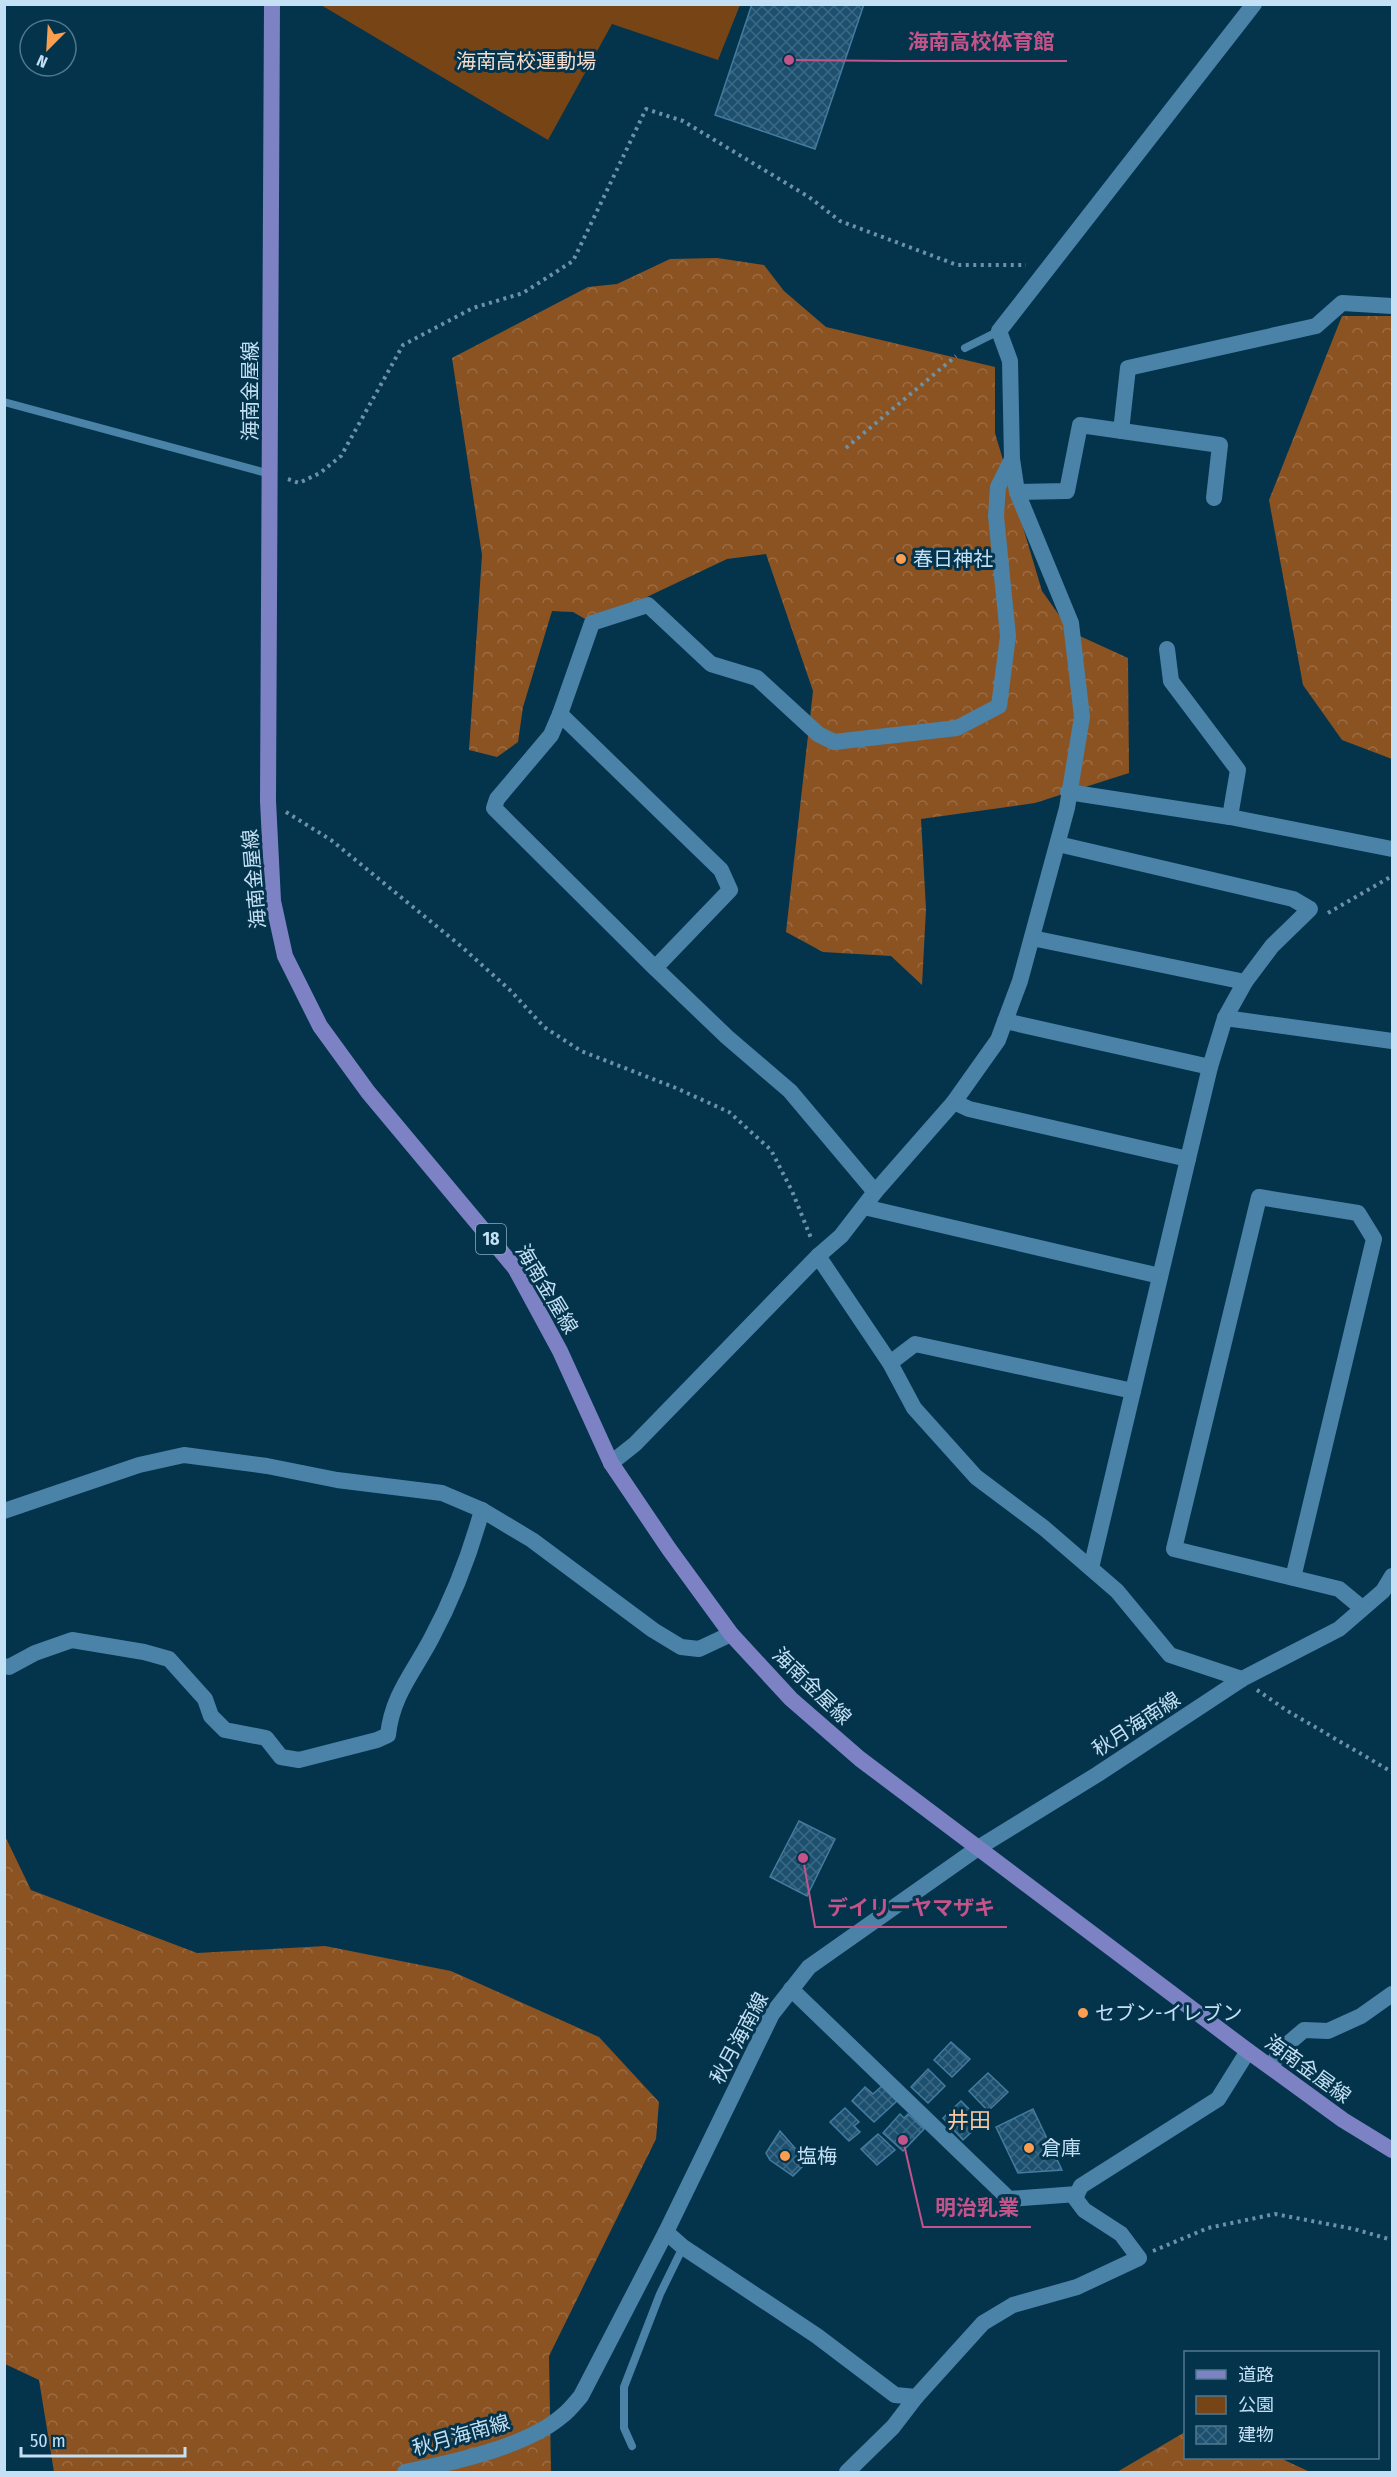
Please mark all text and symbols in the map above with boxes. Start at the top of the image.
north arrow [18,18,78,78]
callout: 海南高校体育館 [896,22,1067,61]
text: 海南高校体育館 [908,29,1055,55]
park label: 海南高校運動場 [456,49,596,73]
text: N [34,51,50,72]
street label: 海南金屋線 [238,341,262,441]
place label: 春日神社 [913,547,993,571]
marker: 春日神社 [894,552,908,566]
street label: 海南金屋線 [238,828,270,930]
road number: 18 [476,1224,506,1254]
street label: 海南金屋線 [511,1240,583,1338]
street label: 海南金屋線 [768,1643,856,1729]
street label: 秋月海南線 [1088,1687,1184,1761]
callout: デイリーヤマザキ [815,1888,1007,1927]
text: デイリーヤマザキ [827,1895,995,1921]
street label: 秋月海南線 [705,1988,773,2088]
place label: セブン-イレブン [1095,2001,1242,2025]
marker: セブン-イレブン [1076,2006,1090,2020]
street label: 海南金屋線 [1260,2030,1356,2108]
district label: 井田 [947,2107,991,2134]
place label: 倉庫 [1041,2136,1081,2160]
marker: 倉庫 [1022,2141,1036,2155]
place label: 塩梅 [797,2144,837,2168]
marker: 塩梅 [778,2149,792,2163]
callout: 明治乳業 [923,2188,1031,2227]
text: 明治乳業 [935,2195,1019,2221]
legend [1184,2351,1379,2459]
text: 道路 [1238,2364,1274,2386]
text: 公園 [1238,2394,1274,2416]
street label: 秋月海南線 [410,2410,512,2460]
scale bar [21,2420,184,2458]
text: 建物 [1238,2424,1274,2446]
text: 50 m [30,2430,66,2452]

